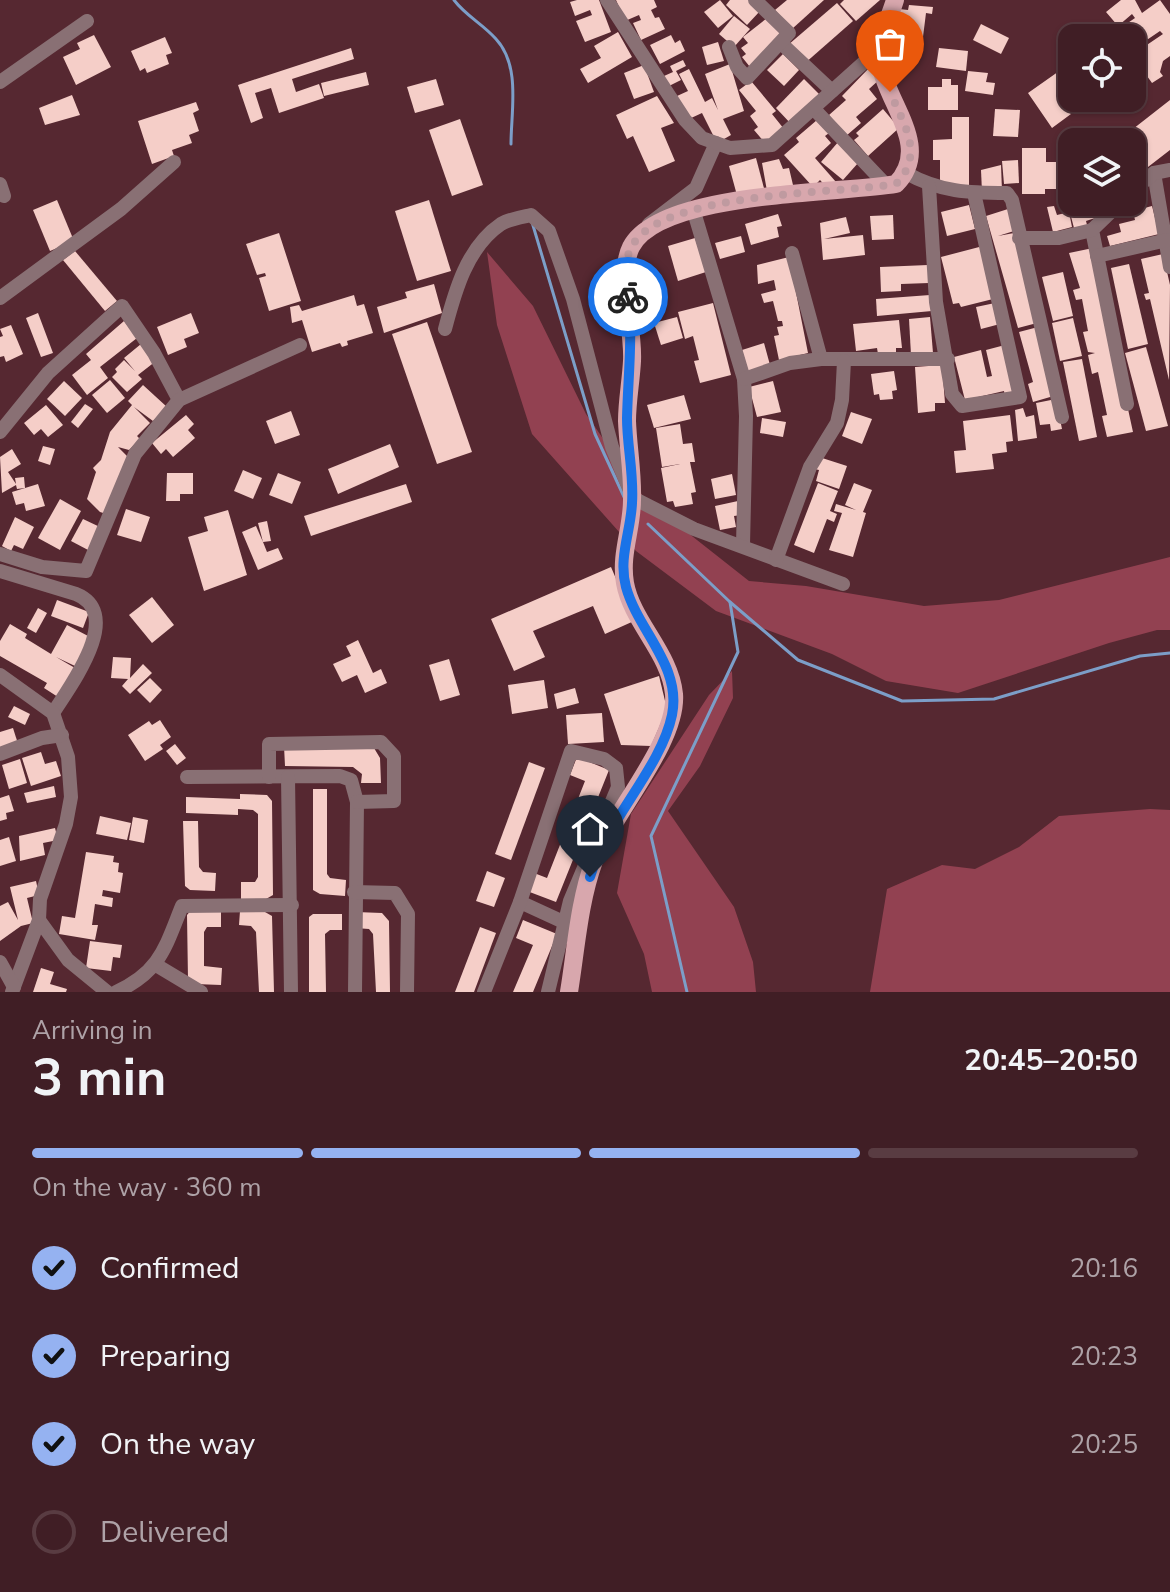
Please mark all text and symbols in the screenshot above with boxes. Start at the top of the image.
pin [856,10,924,92]
icon: bag [868,22,912,66]
map controls [1058,24,1146,216]
button: locate [1058,24,1146,112]
button: layers [1058,128,1146,216]
courier [588,257,668,337]
icon: bike [606,275,650,319]
pin [556,795,624,877]
icon: home [568,807,612,851]
text: Arriving in [32,1013,153,1048]
text: 20:45–20:50 [964,1040,1138,1081]
text: 3 min [32,1042,167,1113]
text: On the way · 360 m [32,1170,261,1205]
icon: check [32,1246,76,1290]
text: Confirmed [100,1248,240,1289]
text: 20:16 [1070,1251,1138,1286]
icon: check [32,1334,76,1378]
text: Preparing [100,1336,231,1377]
text: 20:23 [1070,1339,1138,1374]
icon: check [32,1422,76,1466]
text: On the way [100,1424,255,1465]
text: 20:25 [1070,1427,1138,1462]
text: Delivered [100,1512,229,1553]

